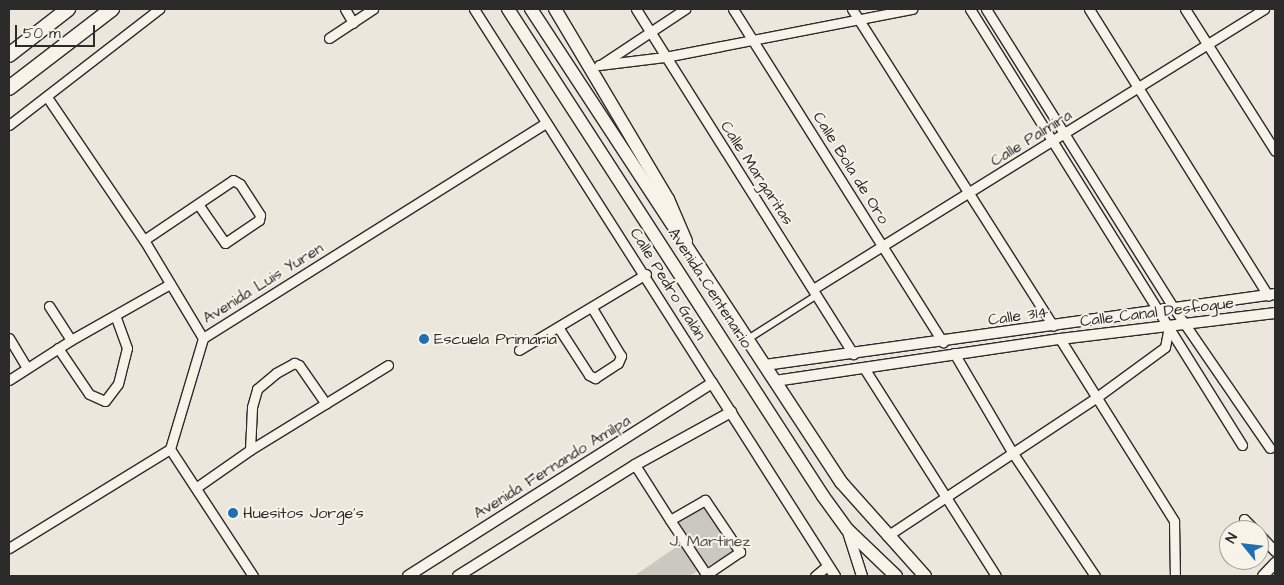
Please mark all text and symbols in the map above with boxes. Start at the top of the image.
scale bar [18,15,98,47]
text: 50 m [23,23,61,44]
street label: Calle Palmira [987,105,1075,171]
street label: Calle Bola de Oro [809,108,893,228]
street label: Calle Margaritas [716,117,798,229]
street label: Calle Pedro Galán [626,224,710,344]
street label: Avenida Centenario [664,224,756,352]
street label: Avenida Luis Yuren [199,238,327,328]
street label: Calle Canal Desfogue [1079,293,1235,331]
street label: Calle 314 [987,302,1049,330]
place label: Escuela Primaria [434,329,557,349]
marker: Escuela Primaria [418,333,430,345]
street label: Avenida Fernando Amilpa [470,411,634,523]
place label: Huesitos Jorge's [243,503,364,523]
marker: Huesitos Jorge's [227,507,239,519]
north arrow [1219,520,1269,570]
text: N [1221,530,1243,547]
park label: J. Martinez [670,531,750,551]

